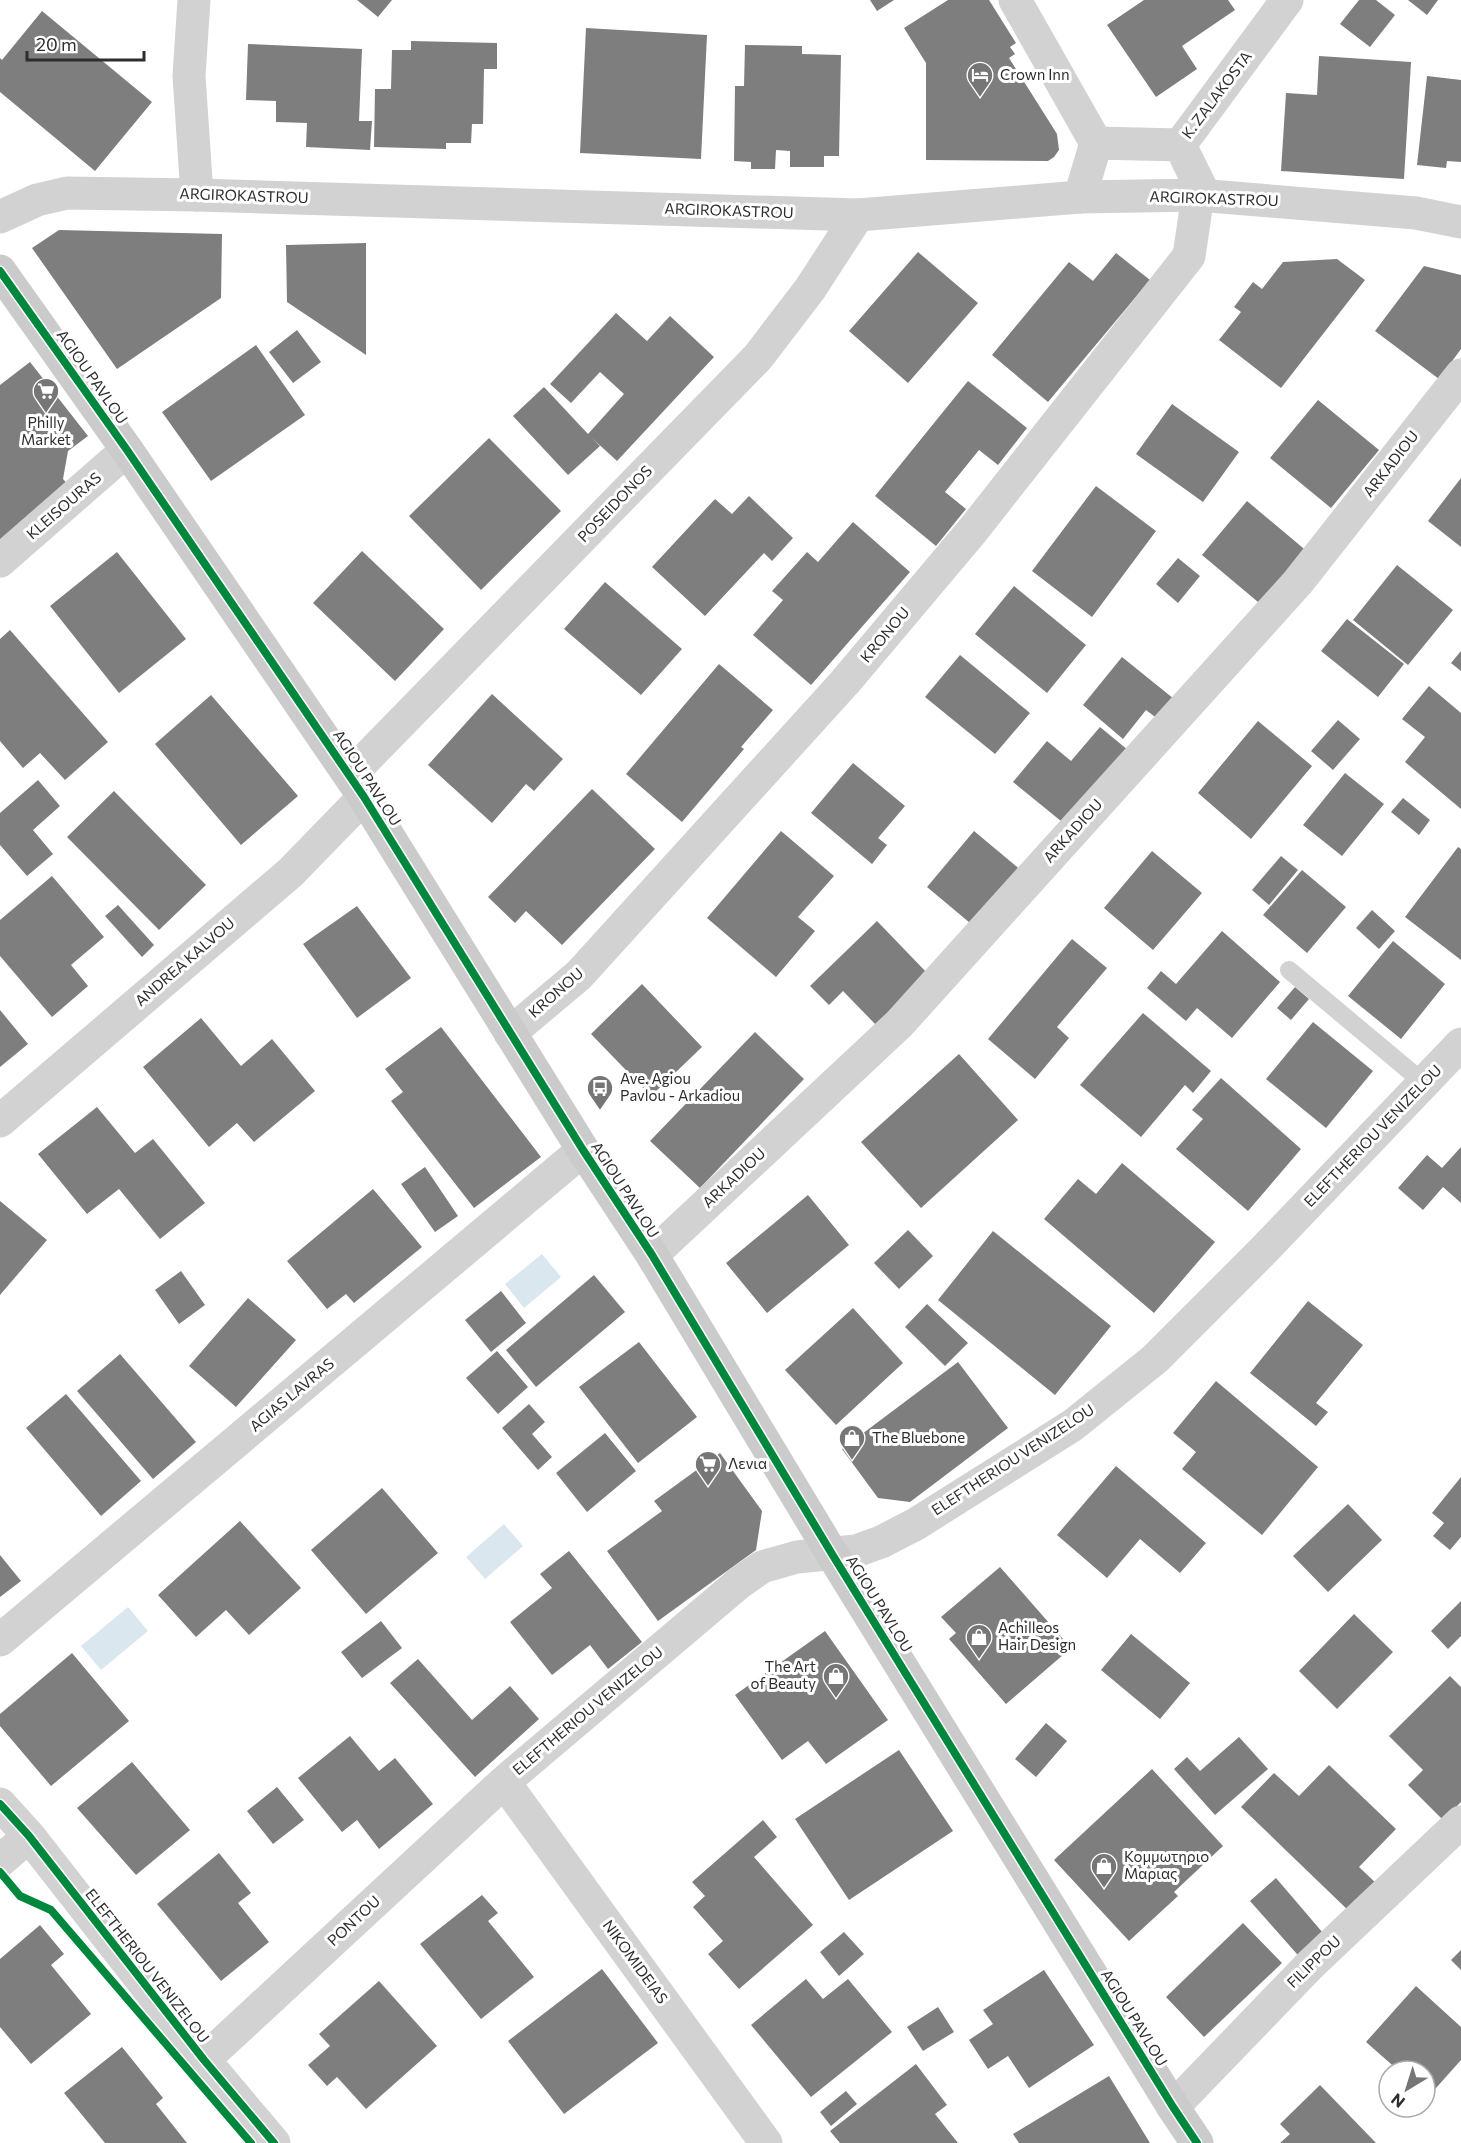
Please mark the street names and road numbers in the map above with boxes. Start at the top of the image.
street label: K. ZALAKOSTA [1177,47,1255,142]
street label: ARGIROKASTROU [179,184,309,206]
street label: ARGIROKASTROU [1149,187,1279,209]
street label: ARGIROKASTROU [664,199,794,221]
street label: AGIOU PAVLOU [54,326,132,427]
street label: ARKADIOU [1359,427,1422,500]
street label: POSEIDONOS [573,461,655,545]
street label: KLEISOURAS [22,468,104,543]
street label: KRONOU [856,603,913,666]
street label: AGIOU PAVLOU [330,726,406,829]
street label: ARKADIOU [1039,795,1105,866]
street label: ANDREA KALVOU [131,913,238,1009]
street label: KRONOU [524,964,586,1021]
street label: ELEFTHERIOU VENIZELOU [1300,1061,1445,1210]
street label: AGIOU PAVLOU [588,1138,664,1241]
street label: ARKADIOU [698,1144,768,1211]
street label: AGIAS LAVRAS [246,1354,337,1435]
street label: ELEFTHERIOU VENIZELOU [928,1400,1097,1519]
street label: AGIOU PAVLOU [843,1552,917,1655]
street label: ELEFTHERIOU VENIZELOU [509,1642,666,1778]
street label: ELEFTHERIOU VENIZELOU [82,1885,213,2046]
street label: PONTOU [323,1891,383,1949]
street label: NIKOMIDEIAS [599,1916,672,2007]
street label: FILIPPOU [1283,1931,1344,1991]
street label: AGIOU PAVLOU [1098,1966,1172,2069]

